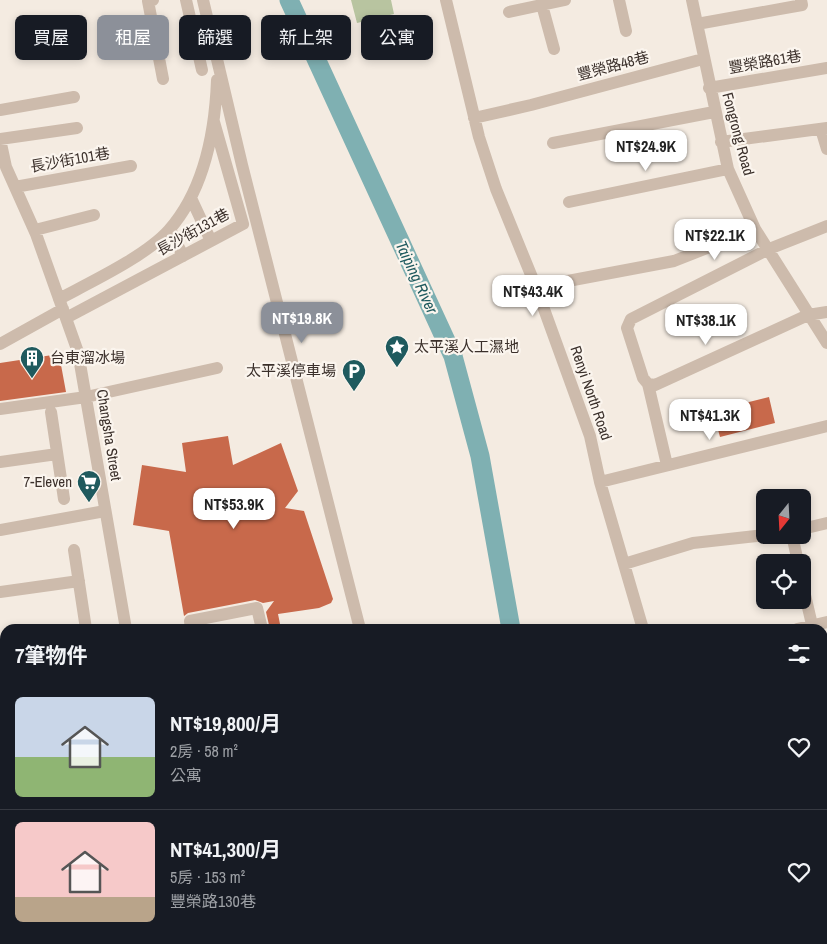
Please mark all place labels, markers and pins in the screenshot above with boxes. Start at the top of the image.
pin: NT$24.9K [594,130,698,172]
pin: NT$22.1K [663,218,767,261]
pin: NT$43.4K [481,274,585,317]
pin: NT$19.8K [250,302,354,344]
pin: NT$38.1K [654,304,758,346]
place icon: 太平溪人工濕地 [384,334,410,368]
place label: 太平溪人工濕地 [414,336,519,357]
building icon: 台東溜冰場 [19,345,45,379]
place label: 台東溜冰場 [50,347,125,368]
parking icon: 太平溪停車場 [341,358,367,392]
place label: 太平溪停車場 [246,360,336,381]
pin: NT$41.3K [658,398,762,441]
supermarket icon: 7-Eleven [76,469,102,503]
place label: 7-Eleven [23,471,72,492]
pin: NT$53.9K [182,488,286,530]

